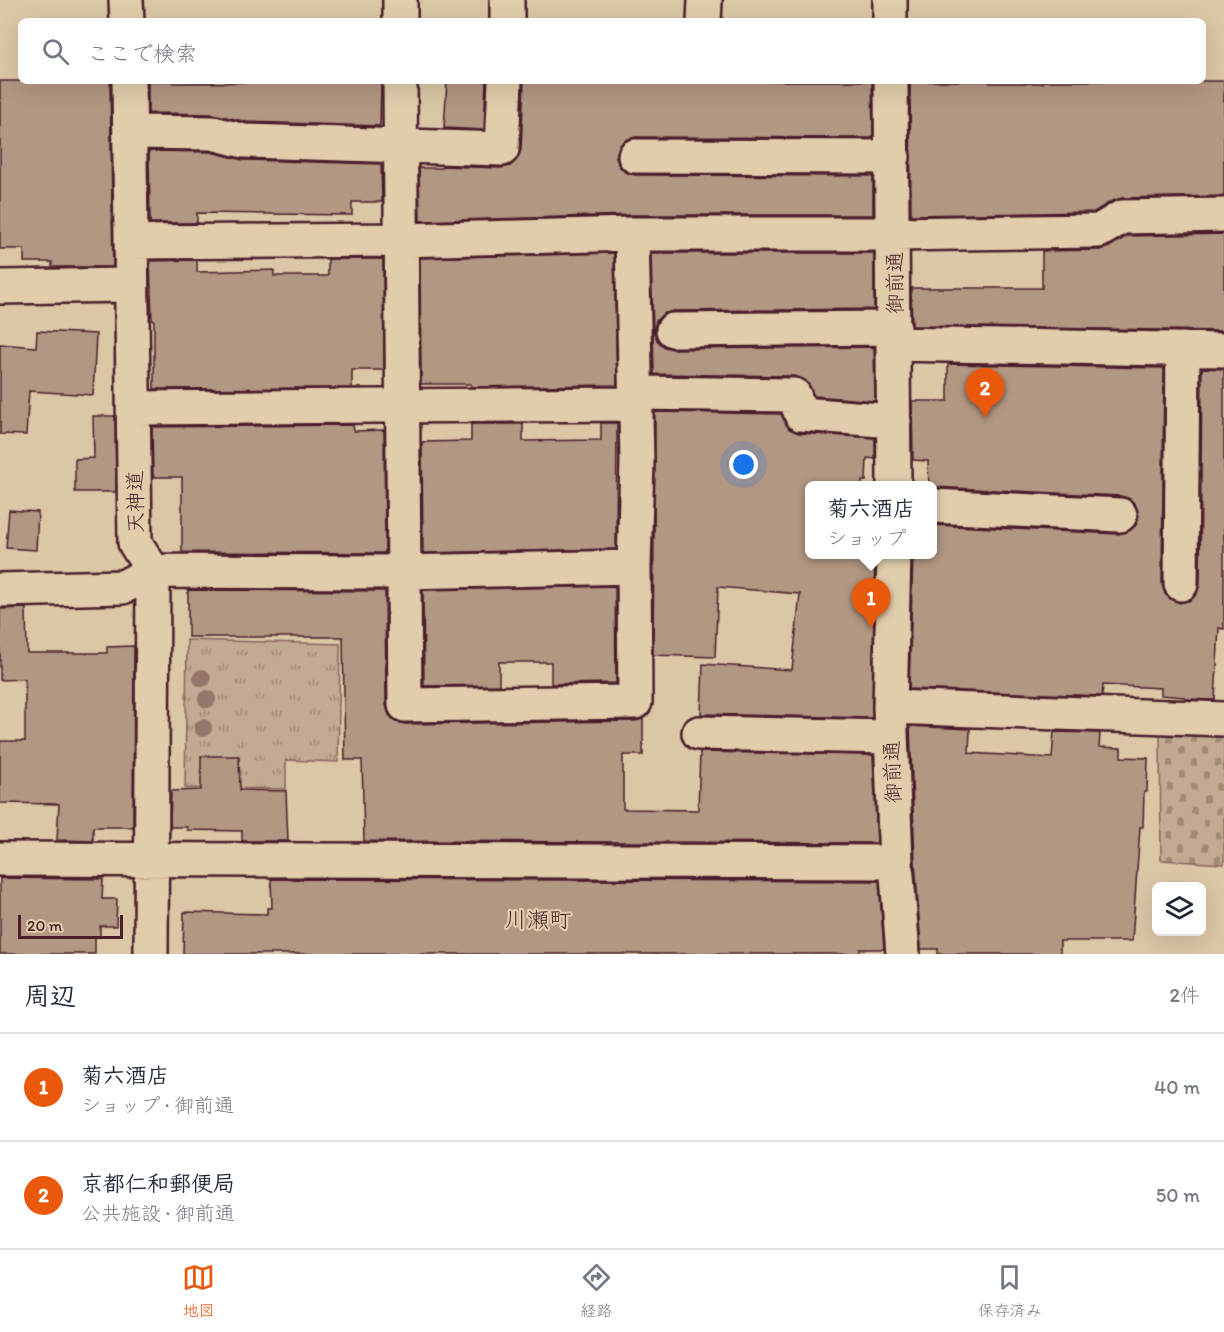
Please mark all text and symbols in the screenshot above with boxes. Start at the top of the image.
search box [18,18,1206,84]
icon: search [39,35,72,68]
text: ここで検索 [87,40,197,67]
street label: 御前通 [882,252,907,315]
pin: 2 [966,368,1004,418]
your location [729,450,758,479]
street label: 天神道 [122,470,148,534]
popup [805,481,937,559]
text: 菊六酒店 [827,495,915,522]
text: ショップ [827,526,906,550]
pin: 1 [852,578,890,628]
street label: 御前通 [878,740,906,804]
map controls [1152,882,1206,936]
button: layers [1152,882,1206,936]
district label: 川瀬町 [505,906,571,933]
scale bar [18,912,123,940]
text: 20 m [27,916,62,935]
text: 周辺 [24,980,76,1012]
text: 2件 [1169,983,1200,1007]
text: 菊六酒店 [81,1062,169,1089]
text: 1 [39,1075,48,1099]
text: 40 m [1154,1075,1200,1099]
text: ショップ · 御前通 [81,1093,234,1117]
text: 京都仁和郵便局 [81,1170,235,1197]
text: 2 [38,1183,49,1207]
text: 50 m [1156,1183,1200,1207]
text: 公共施設 · 御前通 [81,1201,235,1225]
tab: 地図 [182,1261,215,1321]
tab: 経路 [580,1261,613,1321]
tab: 保存済み [978,1261,1042,1321]

